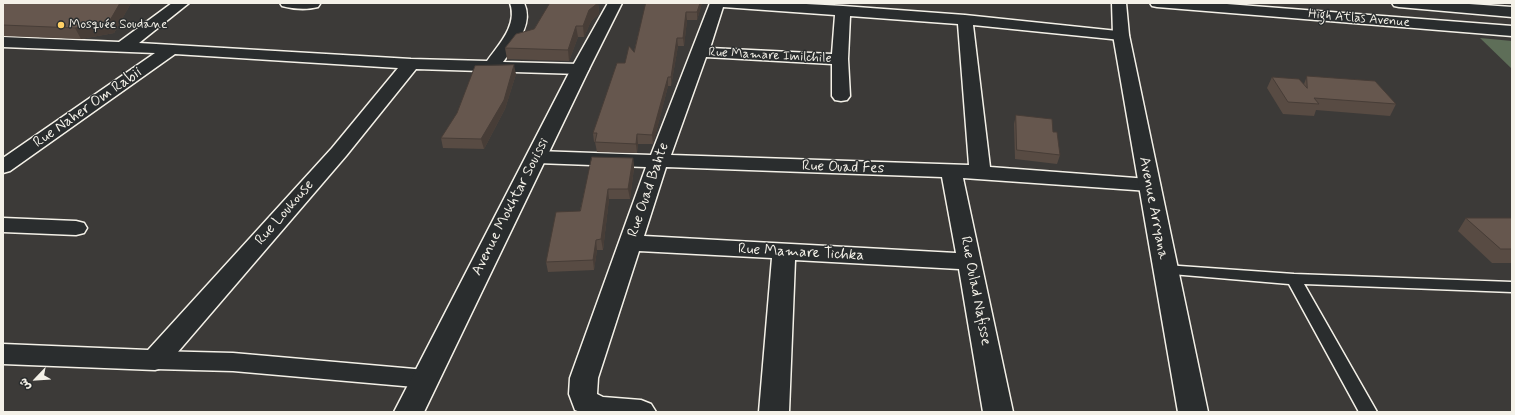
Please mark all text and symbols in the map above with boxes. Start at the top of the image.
street label: High Atlas Avenue [1308,7,1410,31]
place label: Mosquée Soudane [69,17,167,33]
marker: Mosquée Soudane [56,20,66,30]
street label: Rue Mamare Imilchile [708,45,832,67]
street label: Rue Naher Om Rabii [30,64,146,152]
street label: Avenue Mokhtar Souissi [468,135,554,279]
street label: Rue Ouad Bahte [624,140,674,240]
street label: Avenue Arryana [1134,155,1172,261]
street label: Rue Ouad Fes [801,158,885,178]
street label: Rue Loukouse [252,177,318,249]
street label: Rue Oulad Nafisse [956,235,994,347]
street label: Rue Mamare Tichka [737,241,865,265]
north arrow [16,359,56,399]
text: ش [16,376,34,393]

